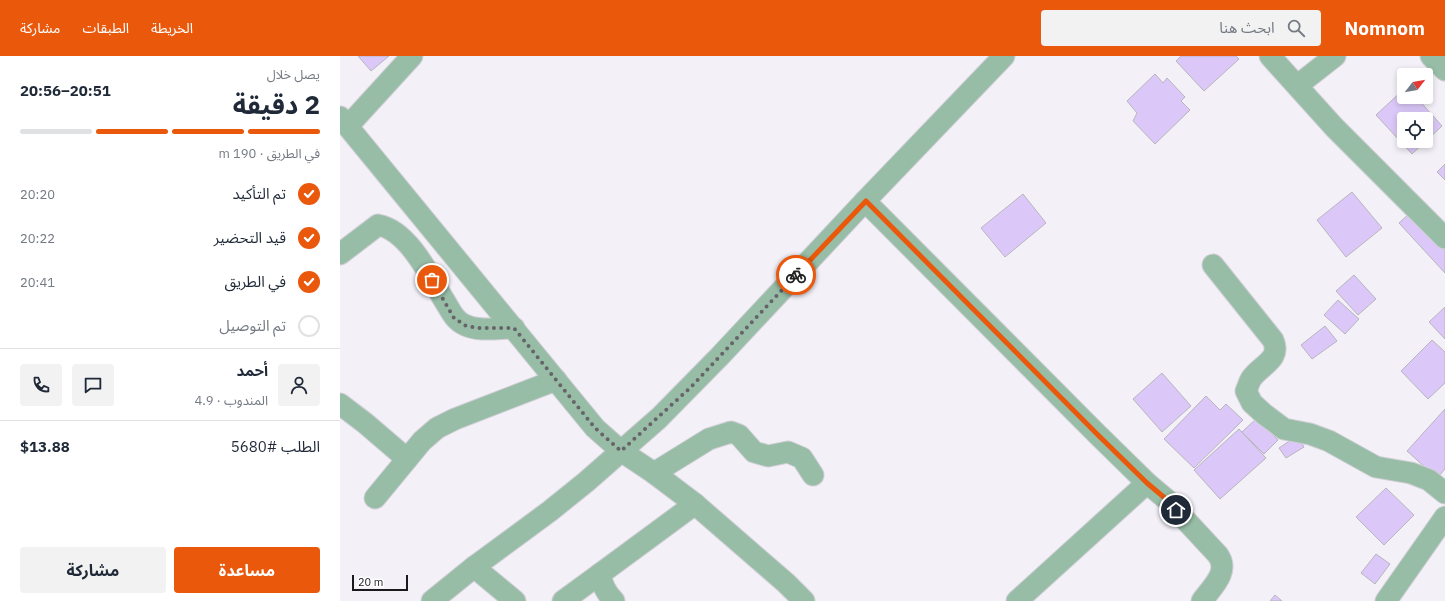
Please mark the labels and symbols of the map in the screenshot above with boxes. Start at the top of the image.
north arrow [1397,68,1433,104]
courier [776,255,816,295]
pin [415,263,449,297]
pin [1159,493,1193,527]
scale bar [352,573,408,592]

